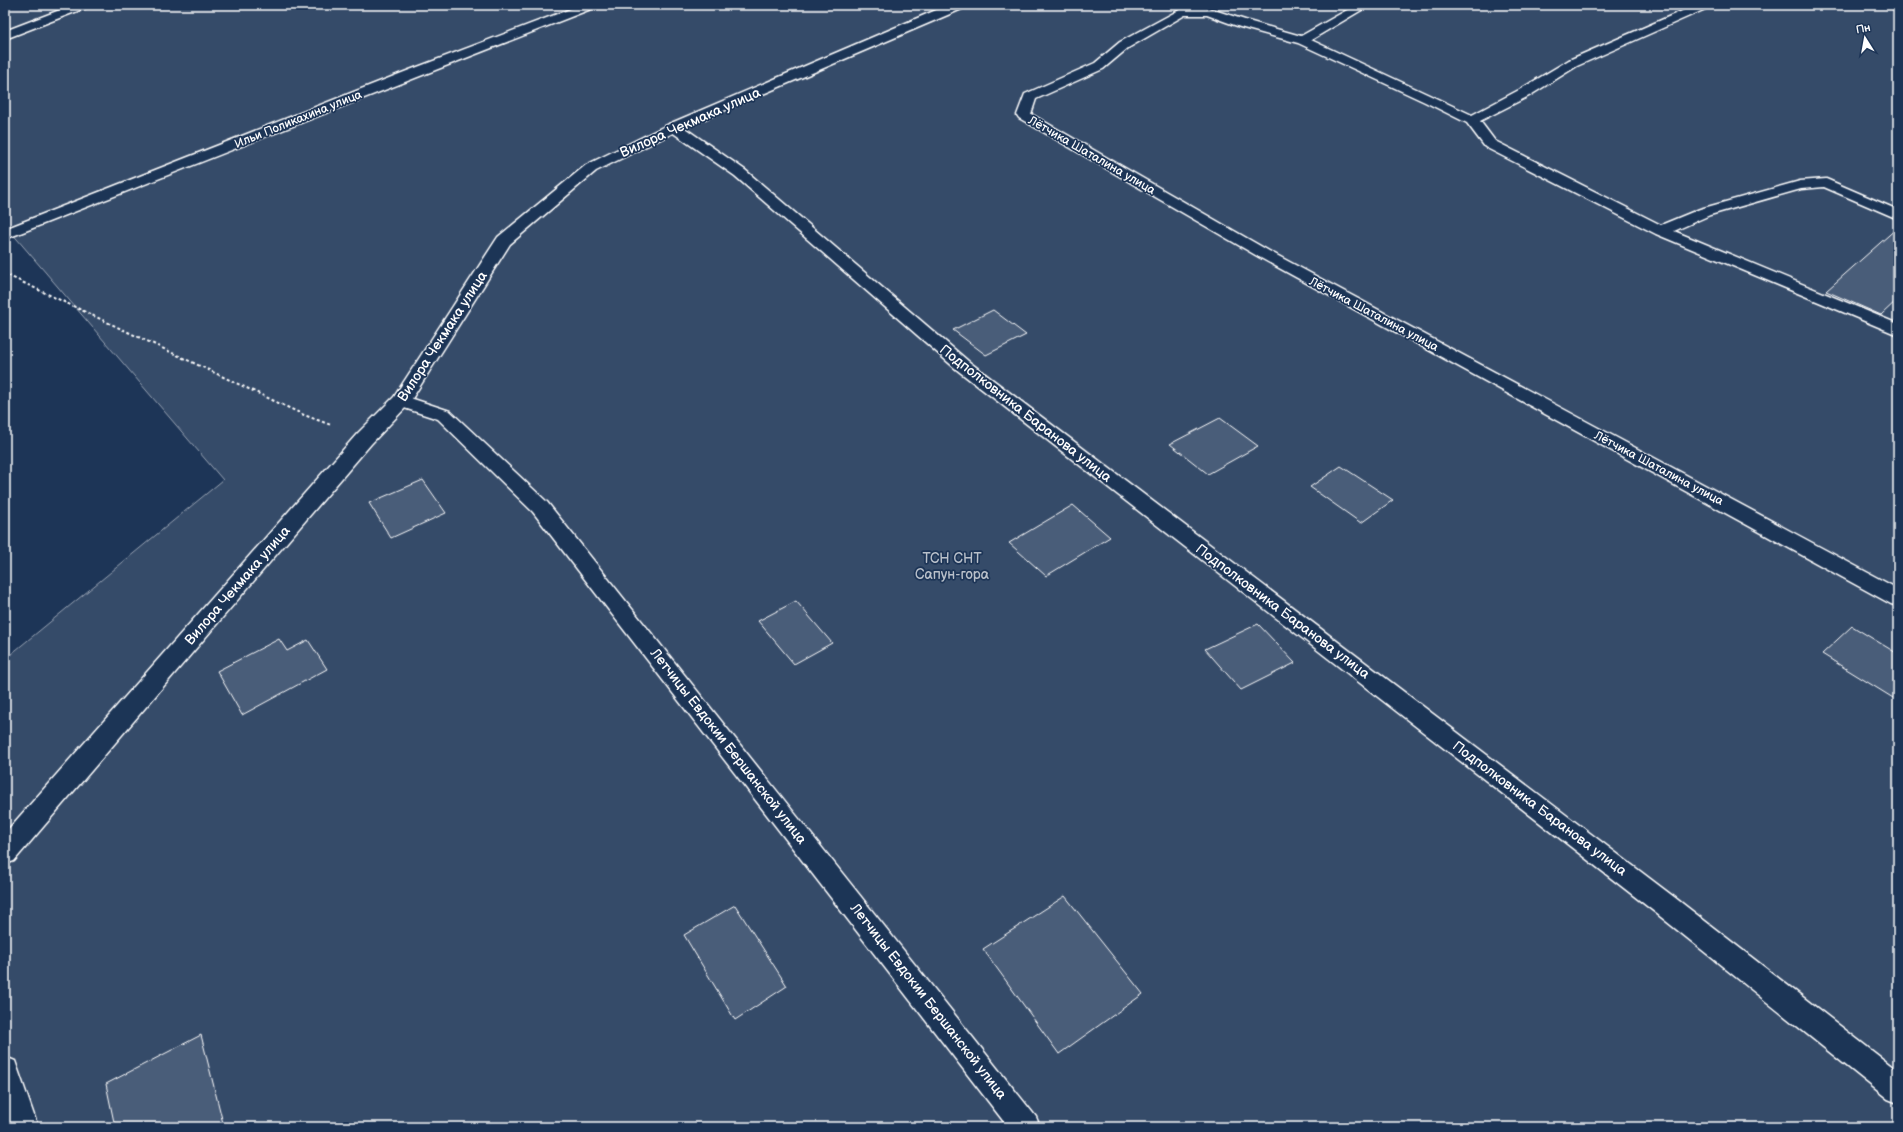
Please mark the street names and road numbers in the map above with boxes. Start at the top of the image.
street label: Вилора Чекмака улица [617,83,764,161]
street label: Ильи Поликахина улица [232,87,364,152]
street label: Лётчика Шаталина улица [1025,112,1158,198]
street label: Вилора Чекмака улица [394,267,491,405]
street label: Лётчика Шаталина улица [1306,273,1441,355]
street label: Подполковника Баранова улица [936,341,1116,486]
street label: Лётчика Шаталина улица [1591,427,1726,509]
street label: Вилора Чекмака улица [181,522,294,648]
street label: Подполковника Баранова улица [1192,540,1374,683]
street label: Летчицы Евдокии Бершанской улица [646,644,811,848]
street label: Подполковника Баранова улица [1449,737,1631,880]
street label: Летчицы Евдокии Бершанской улица [846,899,1011,1103]

